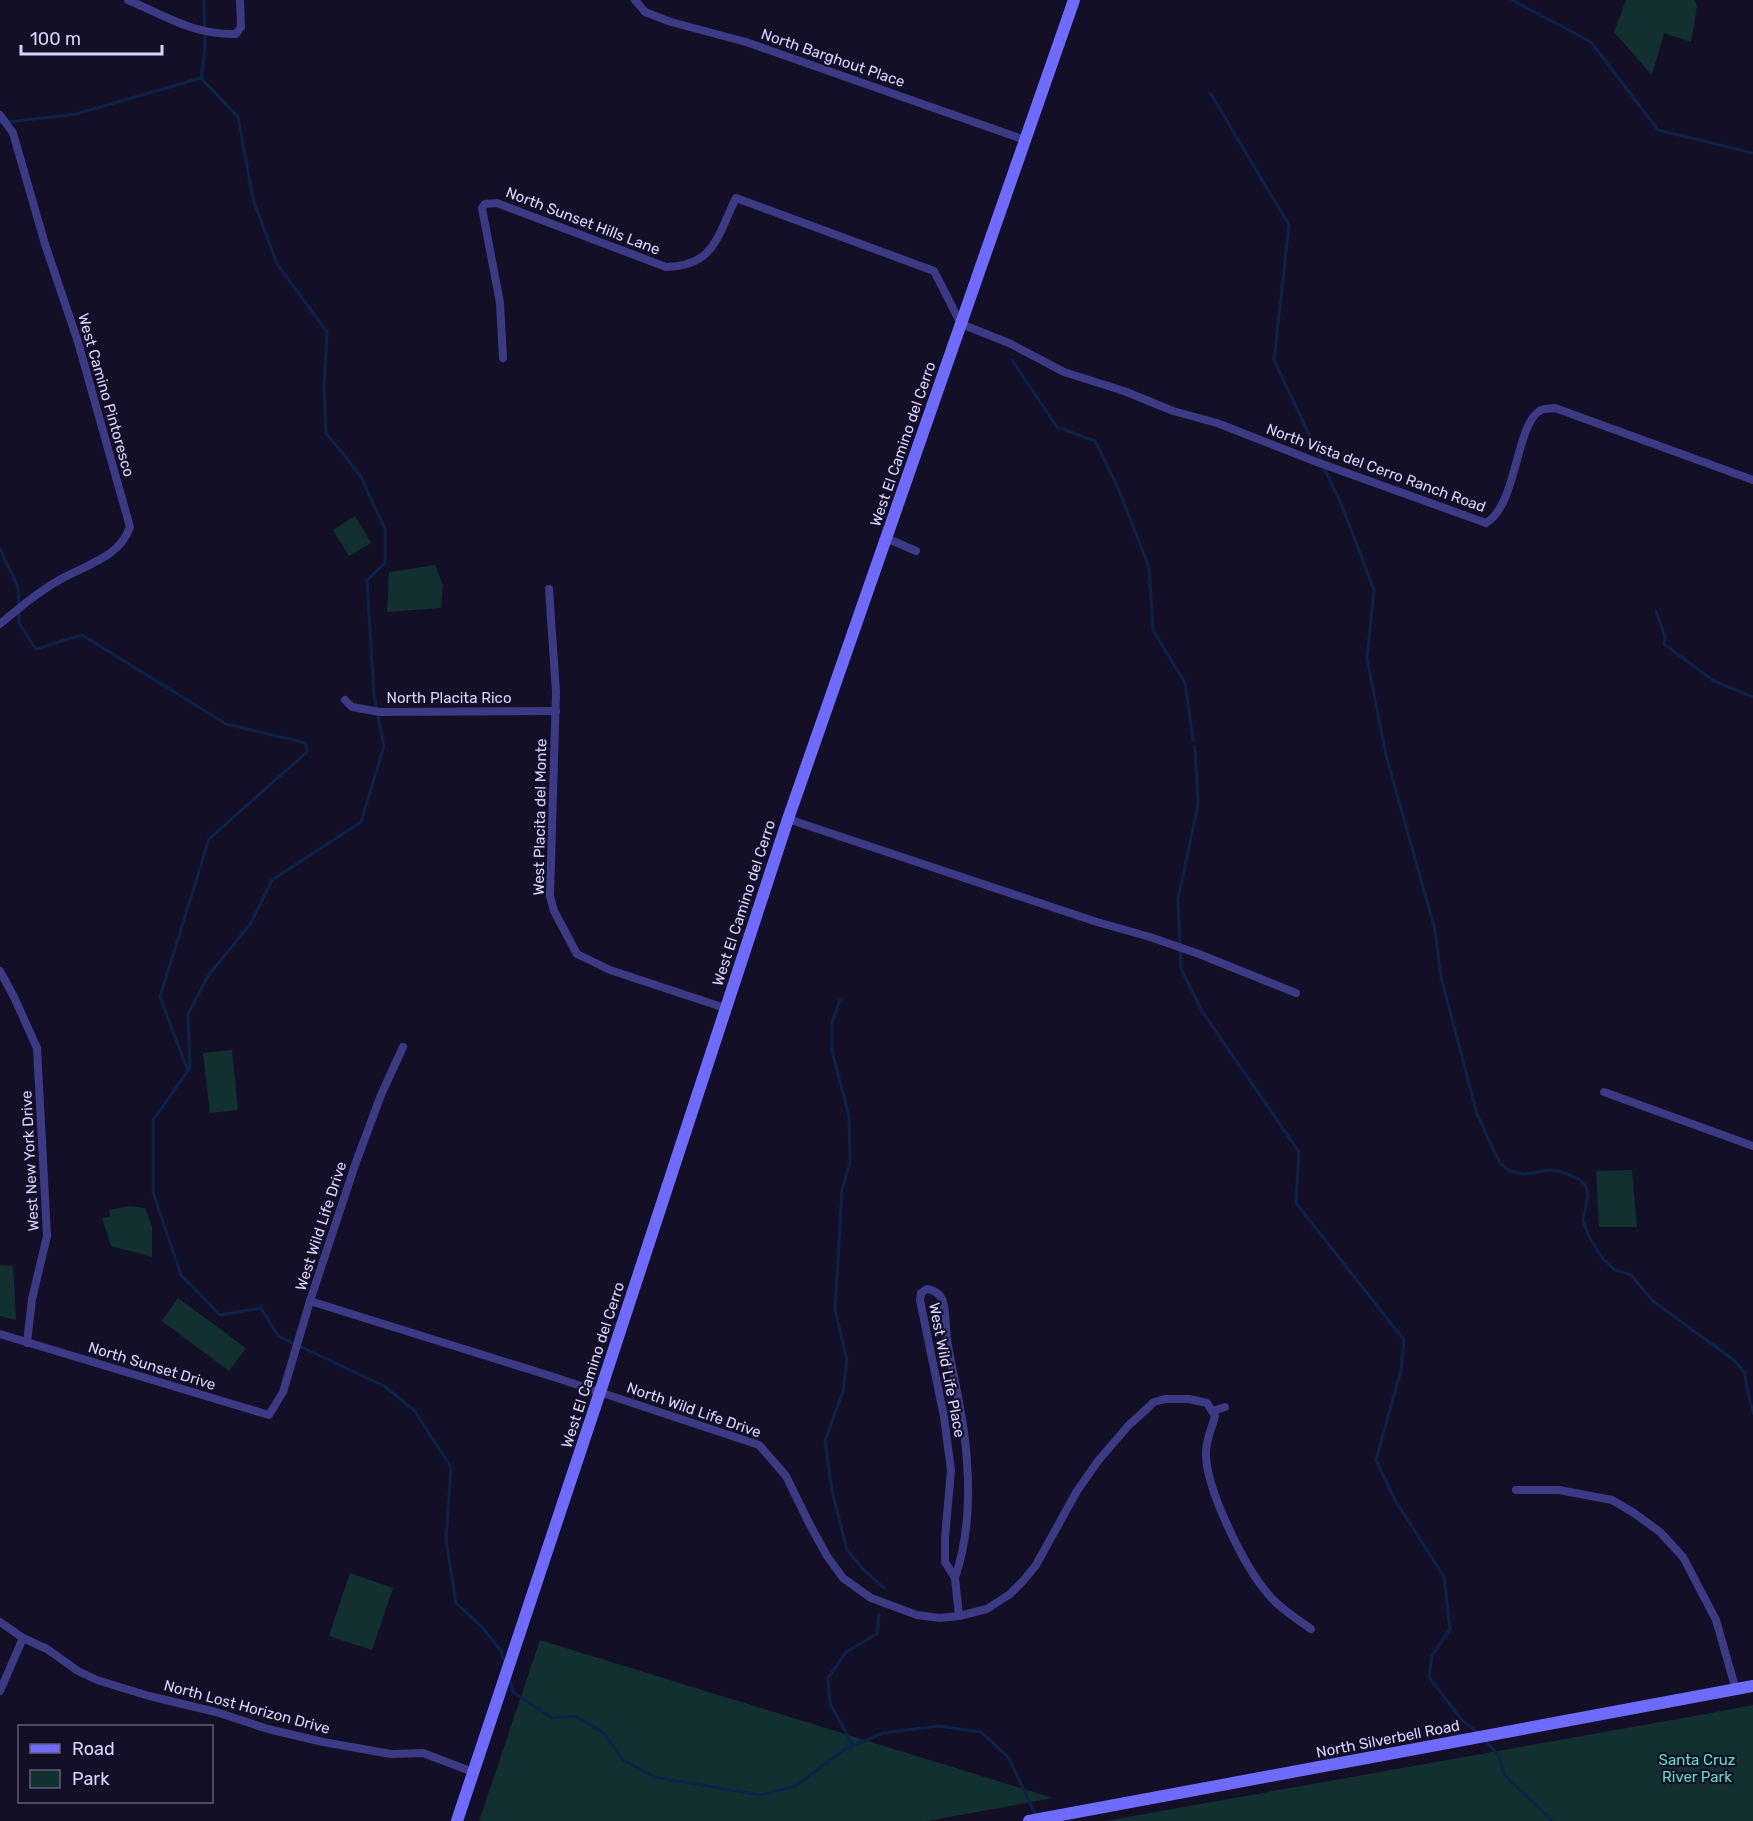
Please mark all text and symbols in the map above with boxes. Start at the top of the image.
scale bar [21,18,162,56]
street label: North Barghout Place [759,25,907,91]
text: 100 m [30,28,81,50]
street label: North Sunset Hills Lane [503,183,663,259]
street label: West Camino Pintoresco [74,311,138,479]
street label: West El Camino del Cerro [866,359,940,529]
street label: North Vista del Cerro Ranch Road [1264,420,1488,516]
street label: North Placita Rico [386,689,512,707]
street label: West Placita del Monte [530,738,550,896]
street label: West El Camino del Cerro [709,818,779,988]
street label: West New York Drive [17,1090,43,1232]
street label: West Wild Life Drive [292,1159,350,1293]
street label: West El Camino del Cerro [558,1280,628,1450]
street label: West Wild Life Place [925,1301,969,1439]
street label: North Sunset Drive [86,1338,218,1394]
street label: North Wild Life Drive [624,1379,764,1441]
street label: North Lost Horizon Drive [162,1676,332,1738]
street label: North Silverbell Road [1315,1716,1461,1762]
legend [18,1725,213,1803]
text: Road [72,1738,115,1760]
park label: Santa Cruz River Park [1659,1751,1736,1786]
text: Park [72,1768,110,1790]

